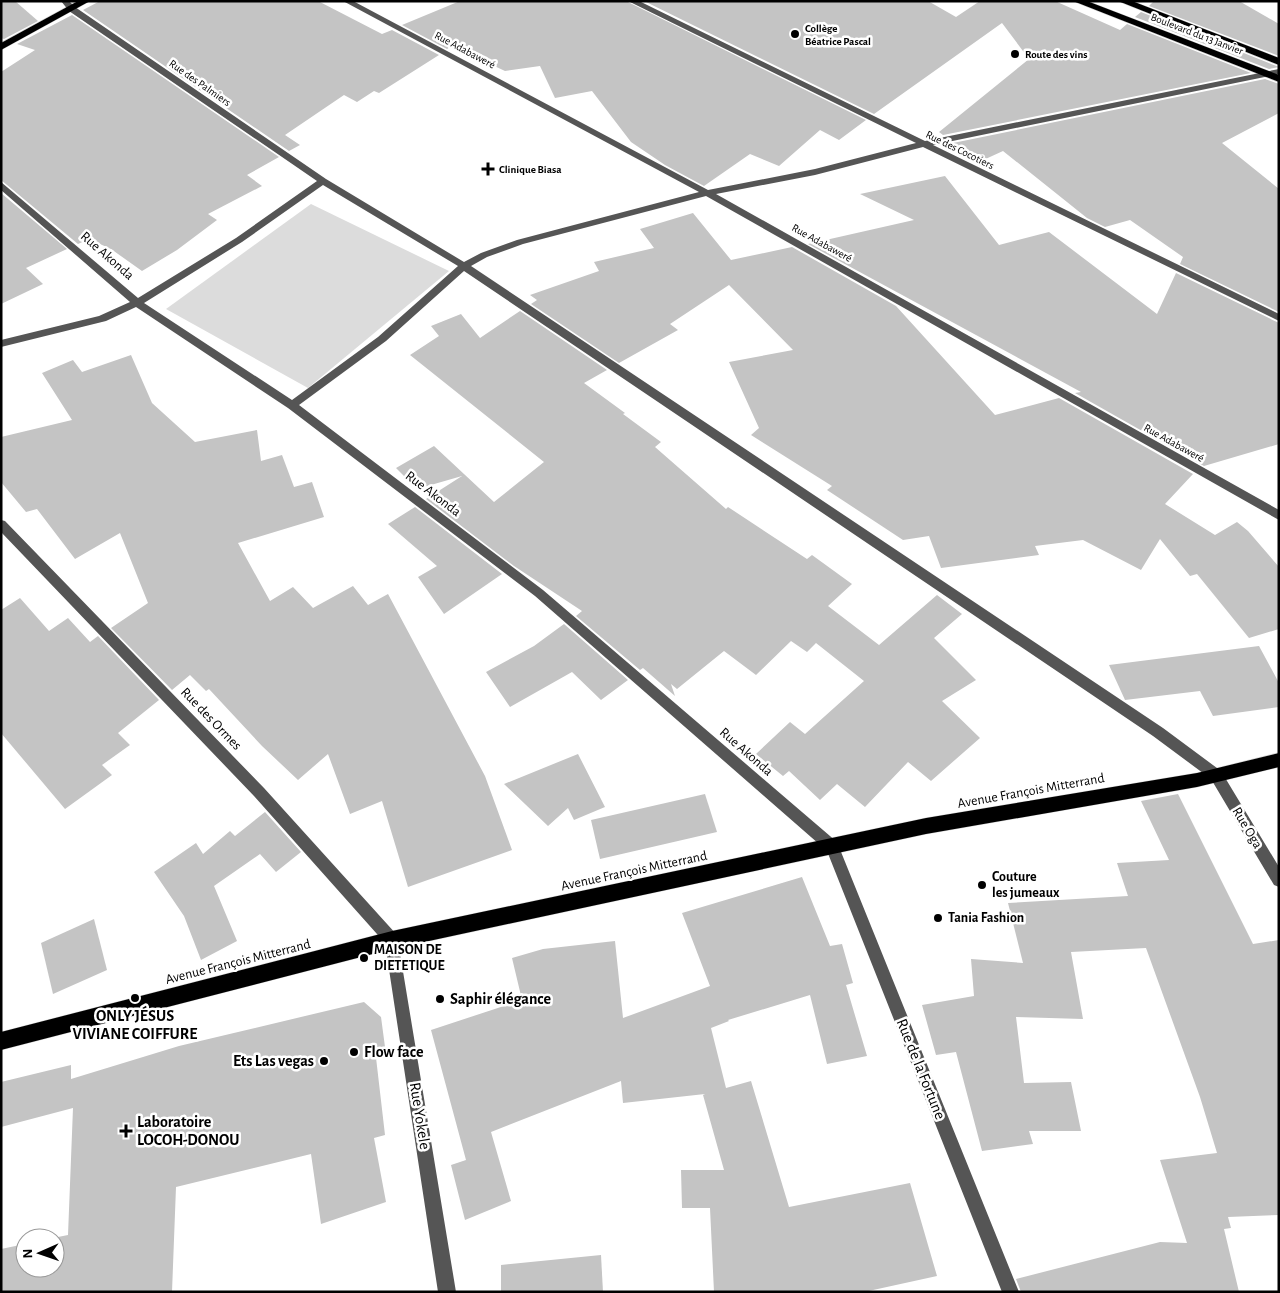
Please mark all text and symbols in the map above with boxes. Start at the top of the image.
street label: Boulevard du 13 Janvier [1149,11,1245,57]
place label: Collège Béatrice Pascal [805,23,871,47]
marker: Collège Béatrice Pascal [789,28,801,40]
street label: Rue Adabaweré [433,29,497,71]
marker: Route des vins [1009,48,1021,60]
place label: Route des vins [1025,49,1087,60]
street label: Rue des Palmiers [167,58,233,108]
street label: Rue des Cocotiers [924,129,996,171]
marker: Clinique Biasa [481,162,495,176]
place label: Clinique Biasa [499,164,562,175]
street label: Rue Adabaweré [790,222,854,264]
street label: Rue Akonda [78,229,137,283]
street label: Rue Adabaweré [1142,422,1206,464]
street label: Rue Akonda [403,469,464,520]
street label: Rue des Ormes [178,685,244,753]
street label: Rue Akonda [717,725,776,779]
street label: Avenue François Mitterrand [956,771,1106,811]
street label: Rue Oga [1229,805,1265,852]
street label: Avenue François Mitterrand [560,849,708,893]
place label: Couture les jumeaux [992,870,1060,900]
marker: Couture les jumeaux [976,879,988,891]
place label: Tania Fashion [948,911,1024,925]
marker: Tania Fashion [932,912,944,924]
street label: Avenue François Mitterrand [164,937,312,987]
place label: MAISON DE DIETETIQUE [374,943,445,973]
marker: MAISON DE DIETETIQUE [358,952,370,964]
place label: Saphir élégance [450,991,552,1007]
marker: ONLY JÉSUS VIVIANE COIFFURE [129,992,141,1004]
marker: Saphir élégance [434,993,446,1005]
place label: ONLY JÉSUS VIVIANE COIFFURE [73,1005,197,1042]
street label: Rue de la Fortune [894,1016,948,1122]
place label: Flow face [364,1044,424,1060]
marker: Flow face [348,1046,360,1058]
place label: Ets Las vegas [233,1053,314,1069]
marker: Ets Las vegas [318,1055,330,1067]
street label: Rue Yokele [407,1081,433,1151]
place label: Laboratoire LOCOH-DONOU [137,1114,239,1148]
marker: Laboratoire LOCOH-DONOU [119,1124,133,1138]
north arrow [15,1228,65,1278]
text: N [21,1248,35,1259]

